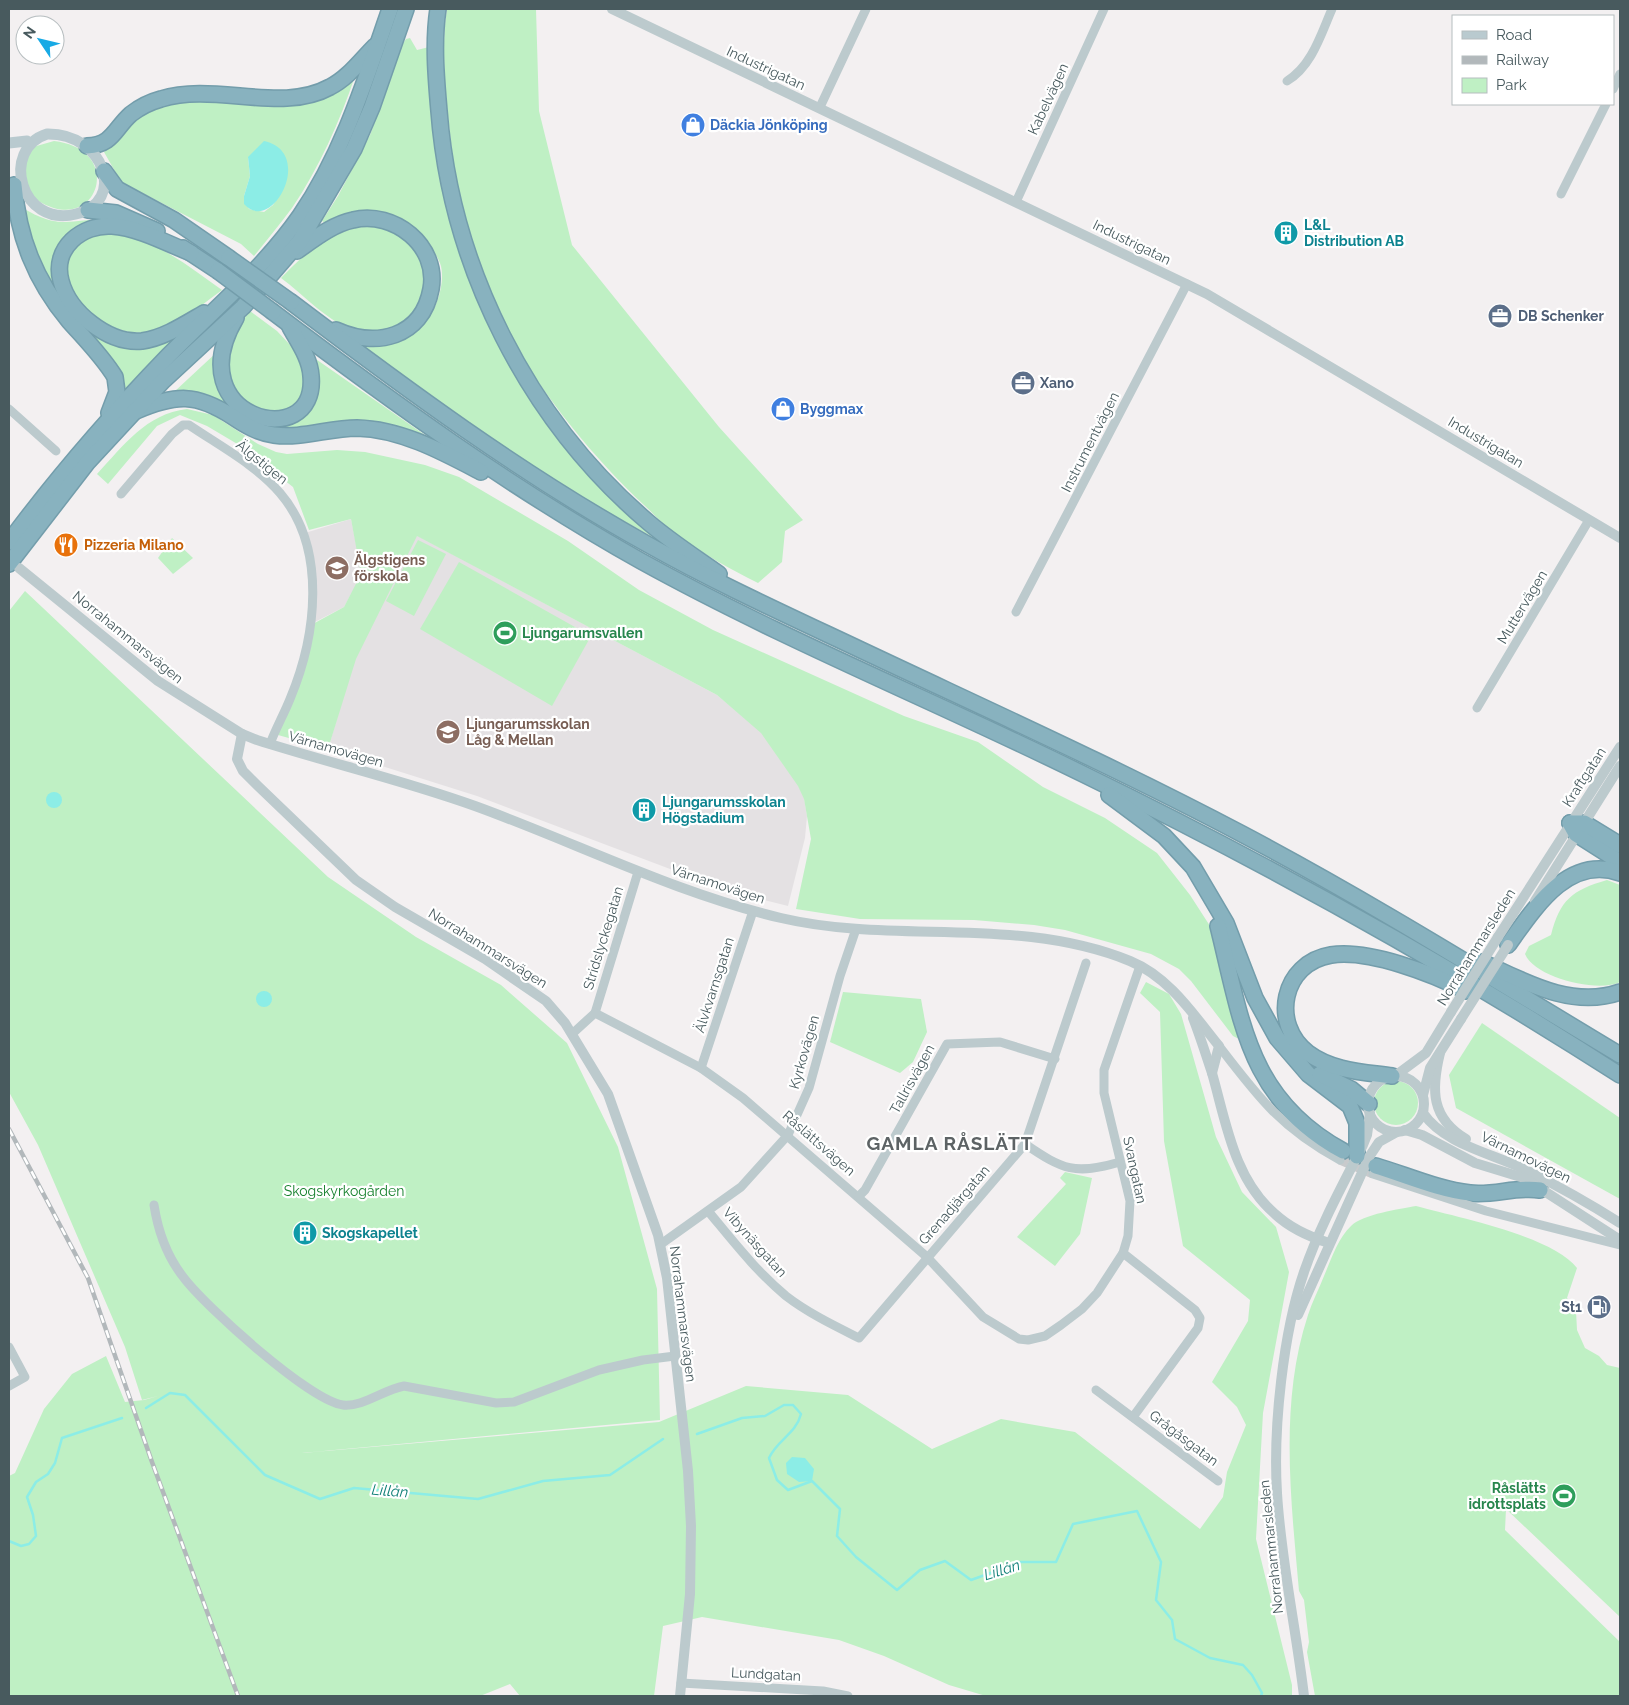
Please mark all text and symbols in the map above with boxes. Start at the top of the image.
north arrow [15,15,65,65]
legend [1452,15,1614,105]
text: N [20,24,39,42]
text: Road [1496,26,1532,44]
street label: Industrigatan [724,43,808,93]
text: Railway [1496,51,1549,69]
street label: Kabelvägen [1024,61,1072,137]
text: Park [1496,76,1527,94]
shop icon: Däckia Jönköping [680,112,706,138]
place label: Däckia Jönköping [710,117,828,133]
street label: Industrigatan [1090,216,1174,268]
place label: L&L Distribution AB [1304,217,1405,249]
building icon: L&L Distribution AB [1273,220,1299,246]
office icon: DB Schenker [1487,303,1513,329]
place label: DB Schenker [1518,308,1605,324]
office icon: Xano [1010,370,1036,396]
place label: Xano [1039,375,1074,391]
street label: Instrumentvägen [1058,389,1122,495]
shop icon: Byggmax [770,396,796,422]
place label: Byggmax [800,401,864,417]
street label: Industrigatan [1446,413,1526,471]
street label: Älgstigen [233,435,292,488]
restaurant icon: Pizzeria Milano [53,532,79,558]
place label: Pizzeria Milano [84,537,184,553]
place label: Älgstigens förskola [354,551,425,584]
school or university icon: Älgstigens förskola [324,555,350,581]
street label: Muttervägen [1494,567,1550,647]
street label: Norrahammarsvägen [70,588,186,686]
sports icon: Ljungarumsvallen [492,620,518,646]
place label: Ljungarumsvallen [522,625,643,641]
place label: Ljungarumsskolan Låg & Mellan [466,716,590,748]
school or university icon: Ljungarumsskolan Låg & Mellan [435,719,461,745]
street label: Värnamovägen [287,728,385,770]
street label: Kraftgatan [1559,744,1609,810]
place label: Ljungarumsskolan Högstadium [662,794,786,826]
building icon: Ljungarumsskolan Högstadium [631,797,657,823]
street label: Värnamovägen [669,861,767,907]
street label: Stridslyckegatan [580,884,626,992]
street label: Norrahammarsleden [1434,886,1518,1008]
street label: Norrahammarsvägen [426,905,550,991]
street label: Älvkvarnsgatan [689,935,737,1035]
street label: Kyrkovägen [786,1013,822,1091]
street label: Tallrisvägen [886,1042,938,1116]
street label: Råslättsvägen [780,1107,858,1179]
street label: Värnamovägen [1478,1128,1574,1186]
district label: GAMLA RÅSLÄTT [867,1132,1033,1154]
street label: Svangatan [1120,1135,1150,1205]
street label: Grenadjärgatan [915,1162,993,1248]
park label: Skogskyrkogården [284,1183,404,1199]
street label: Vibynäsgatan [720,1204,790,1280]
building icon: Skogskapellet [292,1220,318,1246]
place label: Skogskapellet [322,1225,418,1241]
street label: Norrahammarsvägen [667,1245,699,1383]
fuel station icon: St1 [1586,1294,1612,1320]
place label: St1 [1561,1299,1582,1315]
street label: Grågåsgatan [1146,1407,1222,1469]
street label: Norrahammarsleden [1256,1479,1286,1615]
water label: Lillån [371,1480,409,1502]
place label: Råslätts idrottsplats [1468,1480,1546,1512]
sports icon: Råslätts idrottsplats [1551,1483,1577,1509]
water label: Lillån [982,1556,1022,1584]
street label: Lundgatan [731,1664,801,1684]

